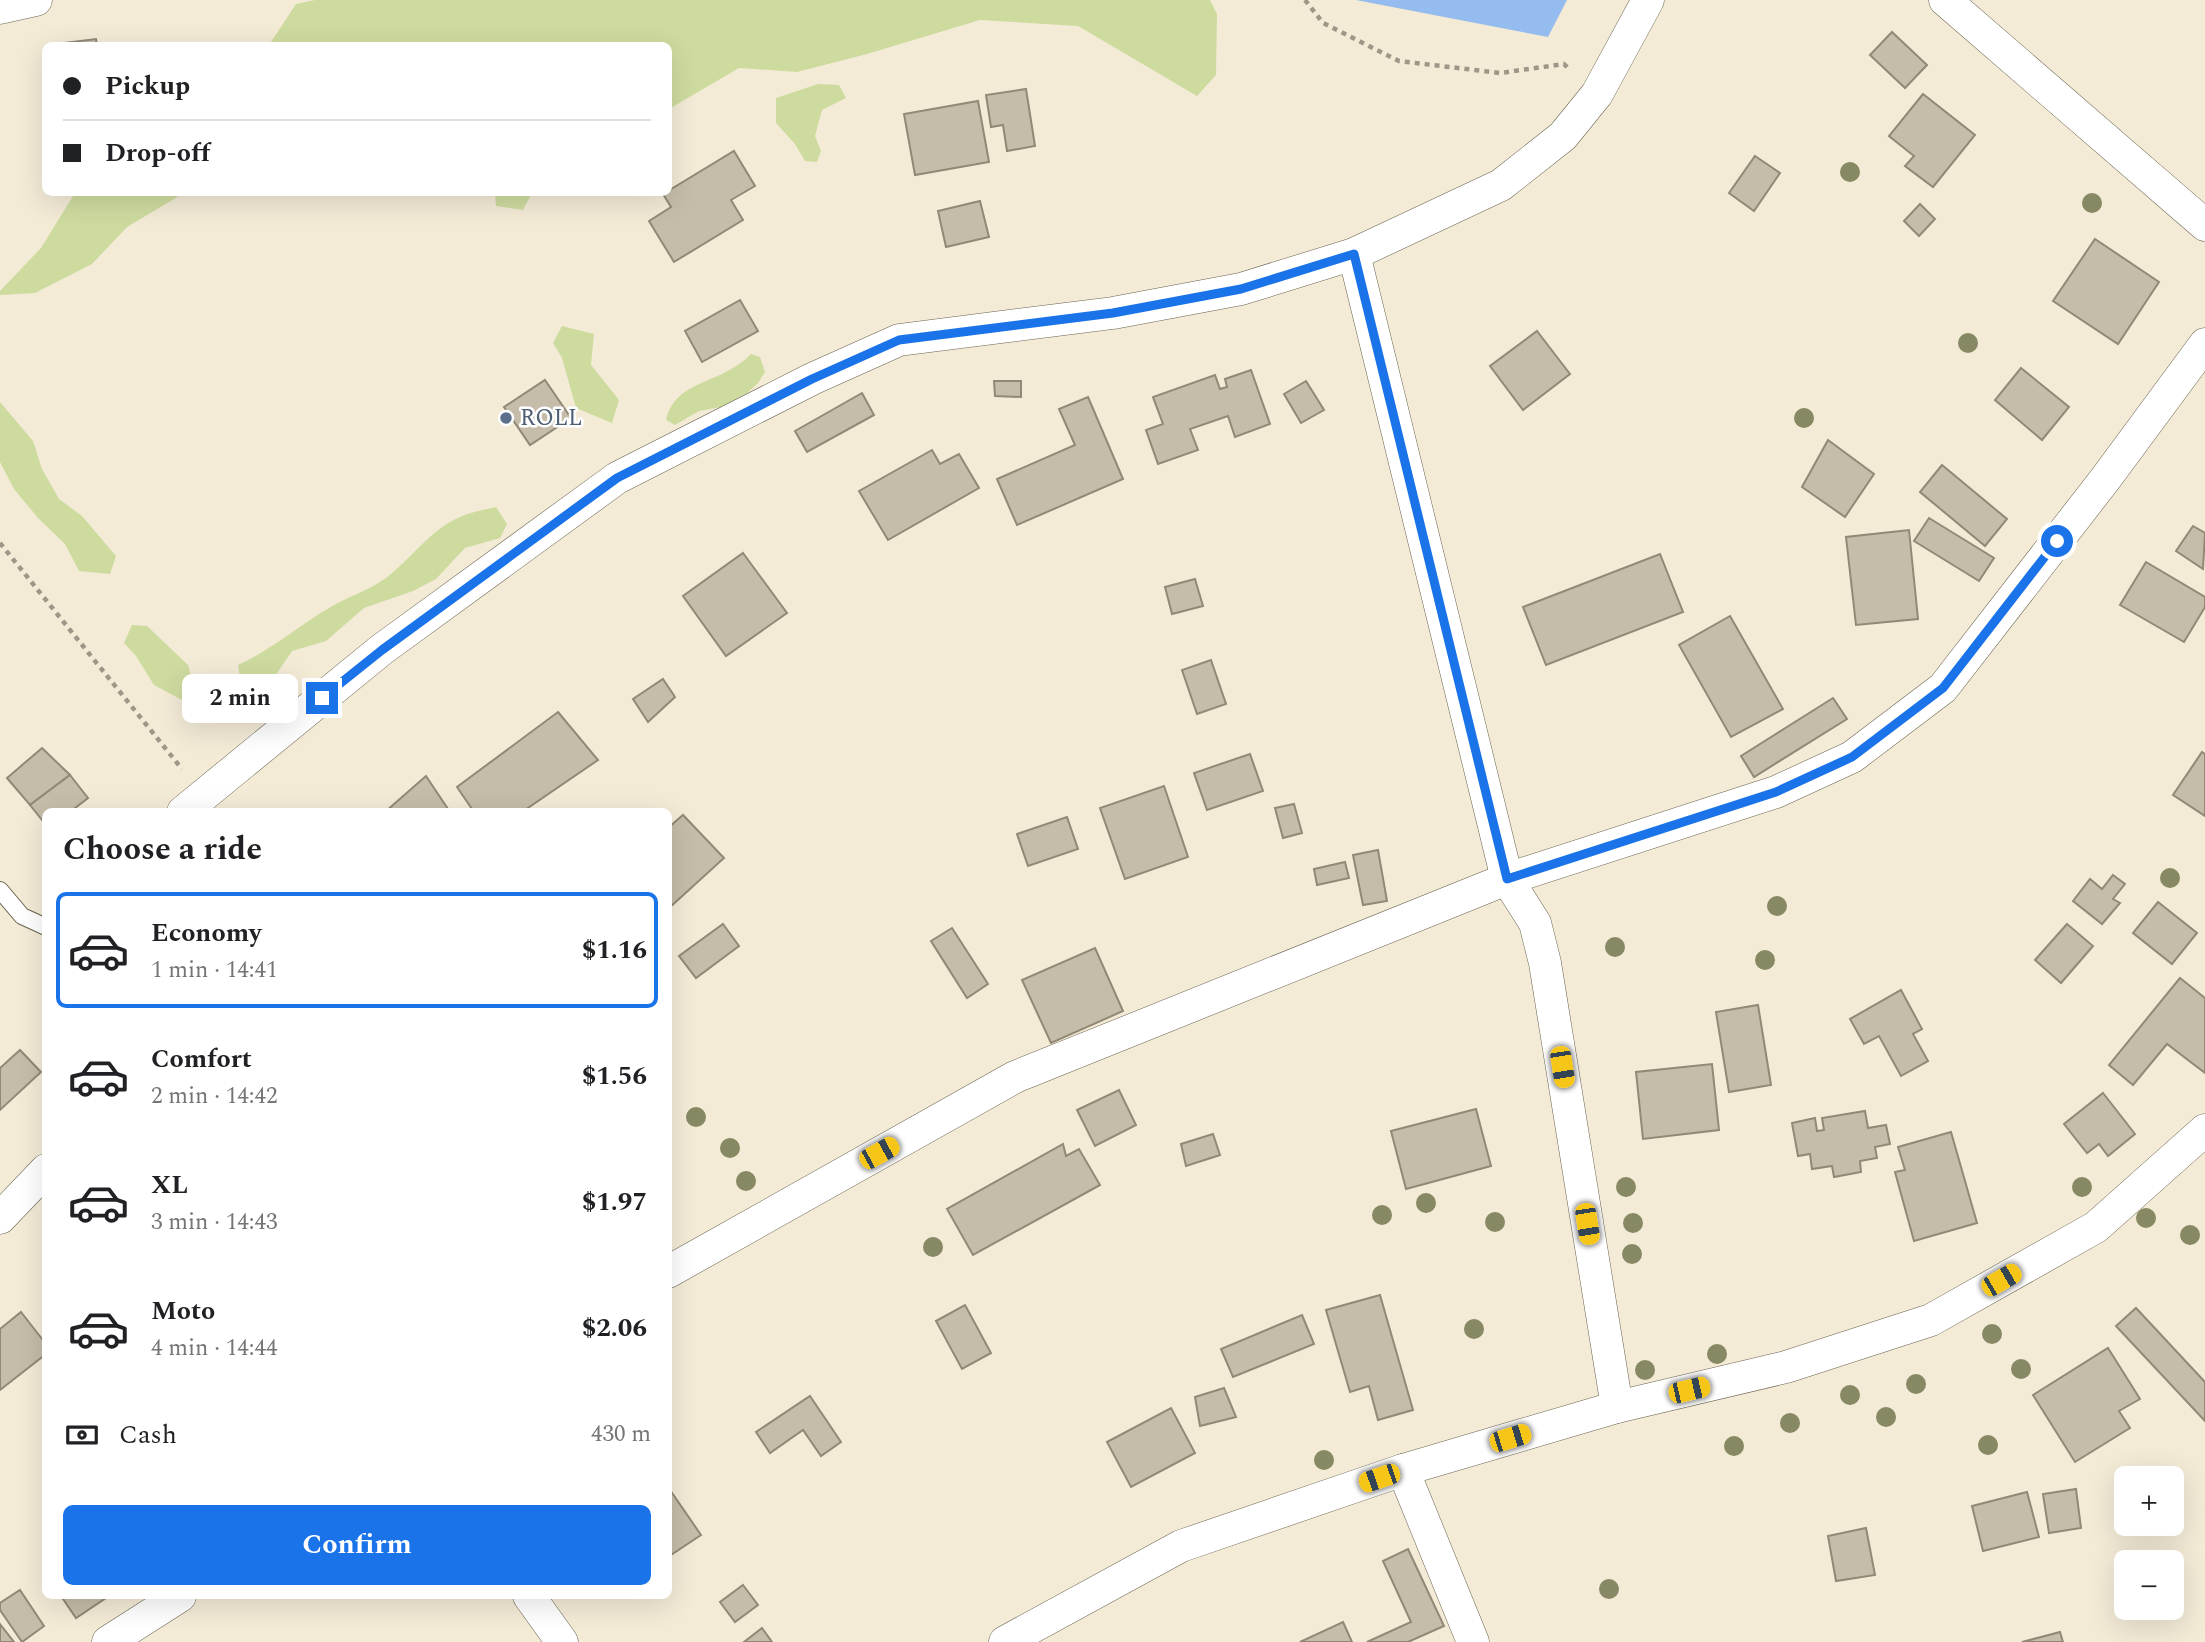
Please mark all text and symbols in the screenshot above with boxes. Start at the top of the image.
text: Pickup [105,66,190,106]
text: Drop-off [105,133,210,173]
place label: ROLL [520,401,583,436]
marker: ROLL [498,410,514,426]
route start [2041,525,2073,557]
callout: 2 min [182,674,298,722]
text: 2 min [209,681,271,716]
route end [306,682,338,714]
text: Choose a ride [63,825,262,874]
text: Economy [151,913,261,953]
icon: car [67,919,130,982]
text: $1.16 [582,930,647,970]
text: 1 min · 14:41 [151,953,278,988]
text: Comfort [151,1039,252,1079]
icon: car [67,1045,130,1108]
car [1549,1045,1576,1089]
text: $1.56 [582,1056,647,1096]
text: 2 min · 14:42 [151,1079,278,1114]
car [856,1134,903,1172]
text: XL [151,1165,188,1205]
icon: car [67,1171,130,1234]
text: $1.97 [582,1182,647,1222]
car [1574,1202,1601,1246]
text: 3 min · 14:43 [151,1205,278,1240]
car [1978,1260,2025,1300]
text: Moto [151,1291,215,1331]
icon: car [67,1297,130,1360]
text: $2.06 [582,1308,647,1348]
text: 4 min · 14:44 [151,1331,278,1366]
car [1667,1375,1712,1405]
text: Cash [119,1415,177,1455]
icon: cash [63,1416,101,1454]
text: 430 m [591,1417,651,1452]
car [1487,1422,1534,1454]
car [1356,1461,1403,1495]
map controls [2114,1466,2184,1620]
button: + [2114,1466,2184,1536]
button: Confirm [63,1505,651,1585]
button: − [2114,1550,2184,1620]

